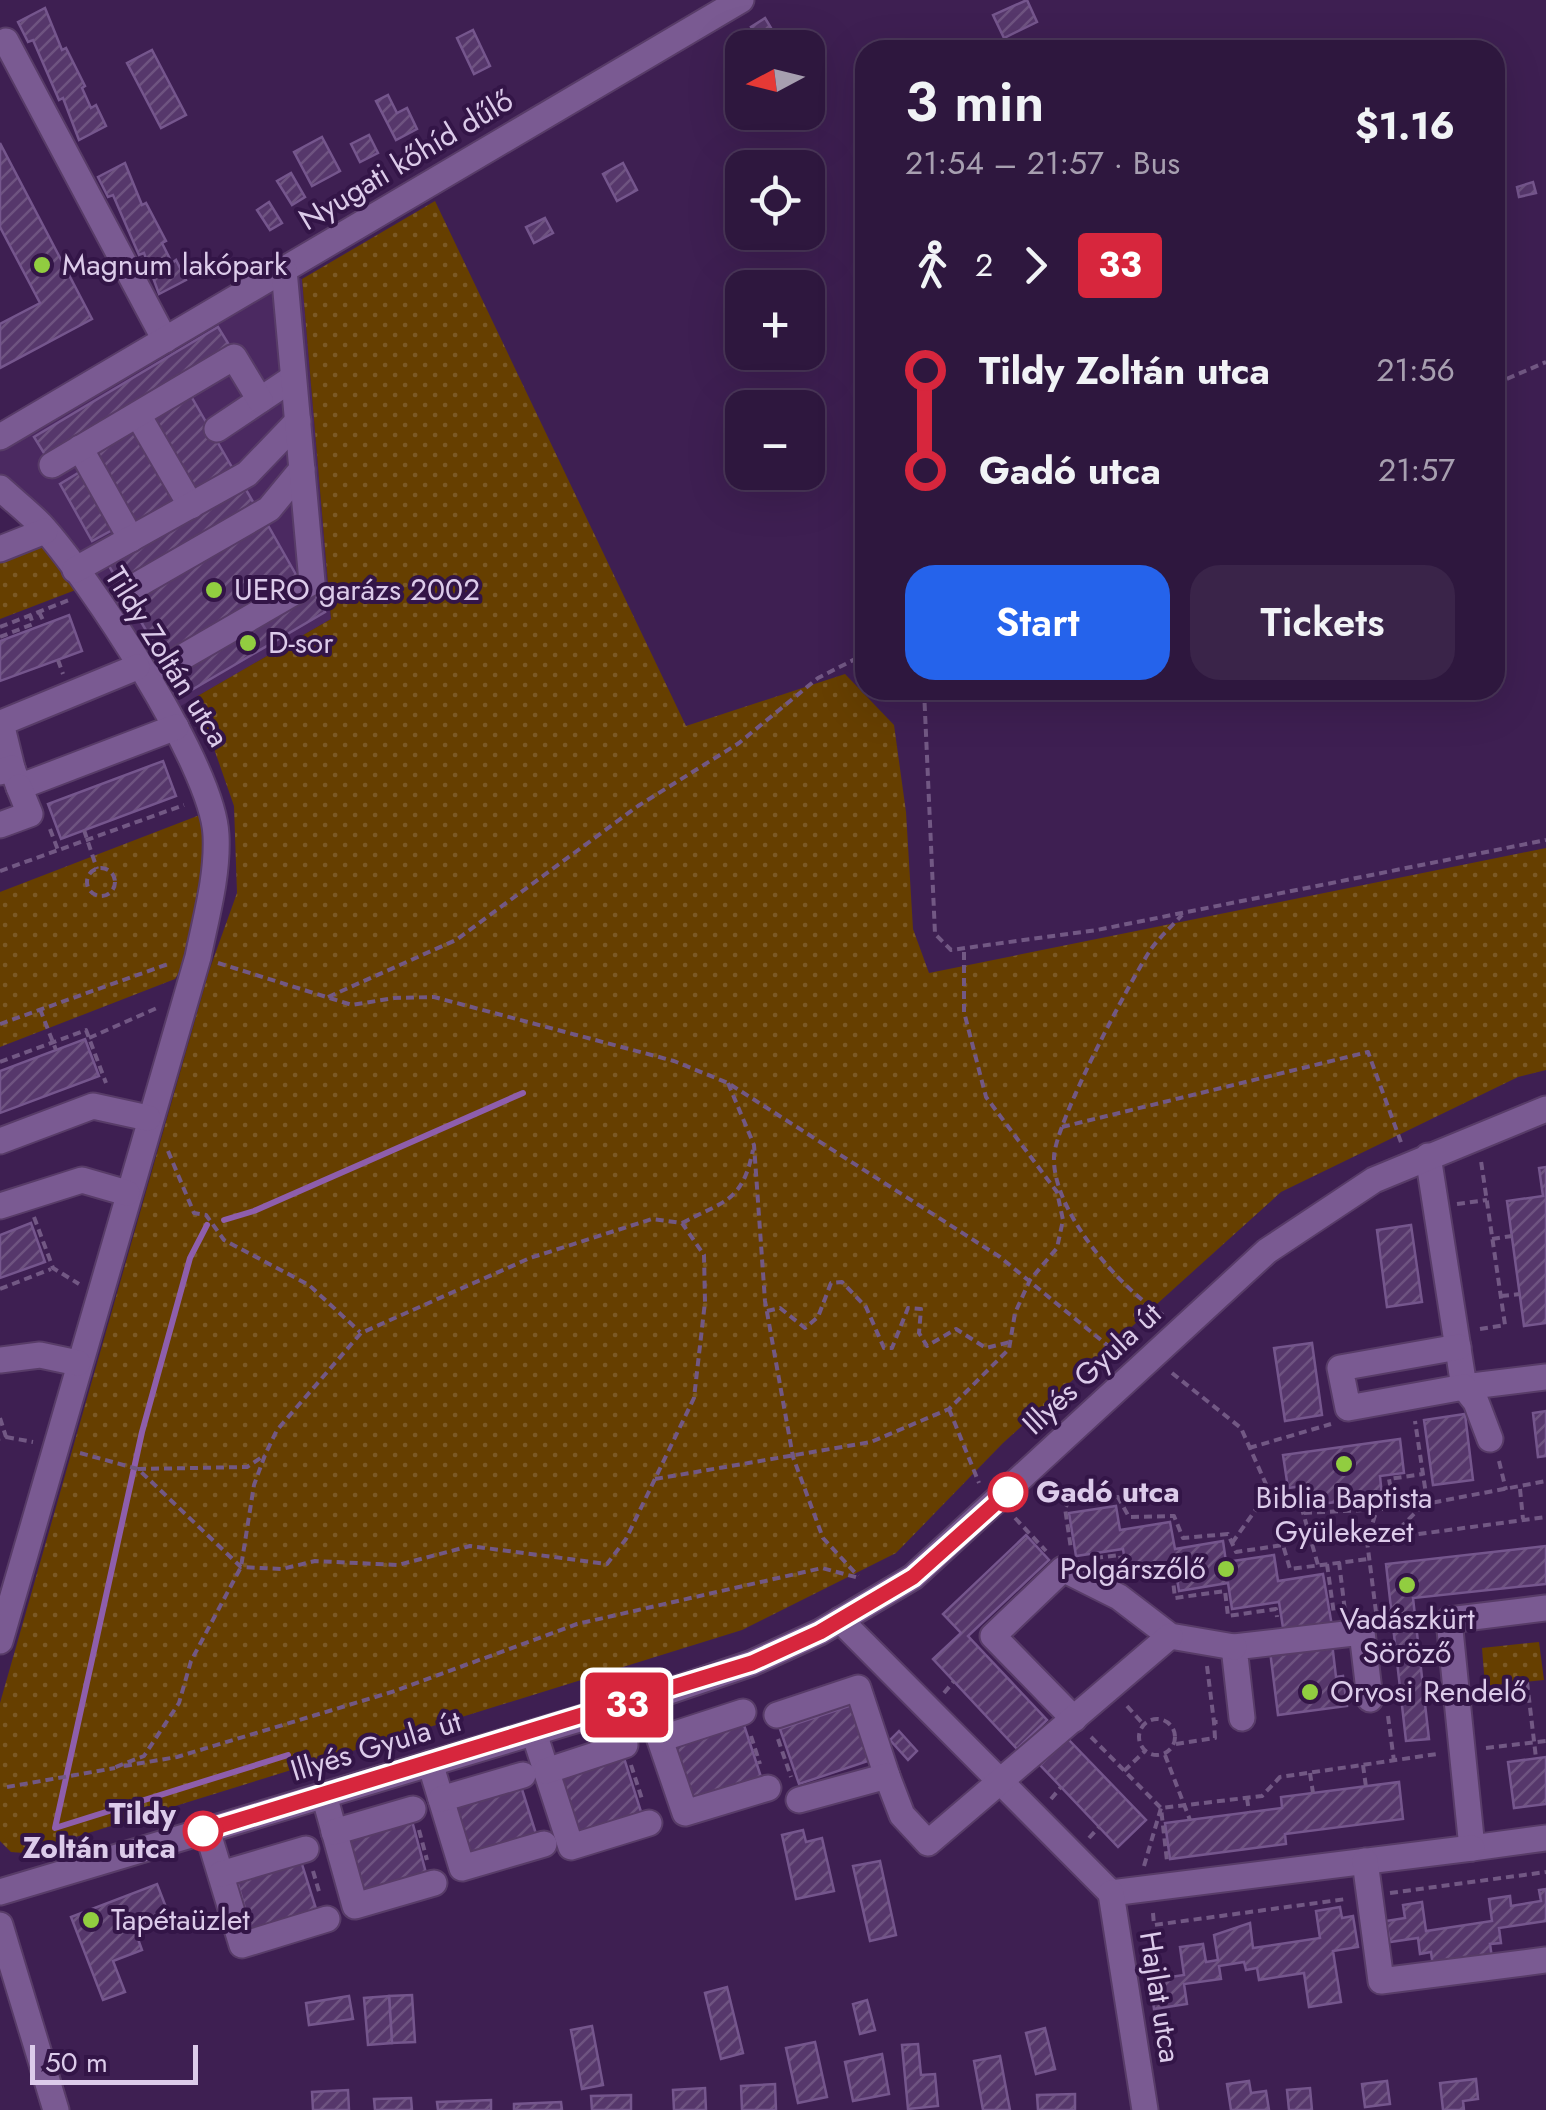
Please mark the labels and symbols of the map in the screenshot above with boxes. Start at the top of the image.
north arrow [725,30,825,130]
street label: Nyugati kőhíd dűlő [290,79,521,241]
place label: Magnum lakópark [62,243,288,286]
marker: Magnum lakópark [31,254,53,276]
street label: Tildy Zoltán utca [95,558,240,755]
place label: UERO garázs 2002 [234,568,480,611]
marker: UERO garázs 2002 [203,579,225,601]
place label: D-sor [268,621,334,664]
marker: D-sor [237,632,259,654]
street label: Illyés Gyula út [1012,1292,1171,1445]
marker: Biblia Baptista Gyülekezet [1333,1453,1355,1475]
place label: Gadó utca [1036,1470,1180,1513]
marker: Gadó utca [989,1473,1027,1511]
place label: Biblia Baptista Gyülekezet [1256,1476,1432,1553]
place label: Polgárszőlő [1060,1547,1206,1590]
marker: Polgárszőlő [1215,1558,1237,1580]
marker: Vadászkürt Söröző [1396,1574,1418,1596]
place label: Vadászkürt Söröző [1339,1597,1475,1674]
place label: Orvosi Rendelő [1330,1670,1527,1713]
line badge: 33 [582,1672,672,1738]
marker: Orvosi Rendelő [1299,1681,1321,1703]
street label: Illyés Gyula út [285,1699,467,1792]
place label: Tildy Zoltán utca [23,1792,176,1869]
marker: Tildy Zoltán utca [184,1812,222,1850]
place label: Tapétaüzlet [111,1898,250,1941]
marker: Tapétaüzlet [80,1909,102,1931]
street label: Hajlat utca [1129,1928,1192,2066]
scale bar [30,2040,198,2084]

